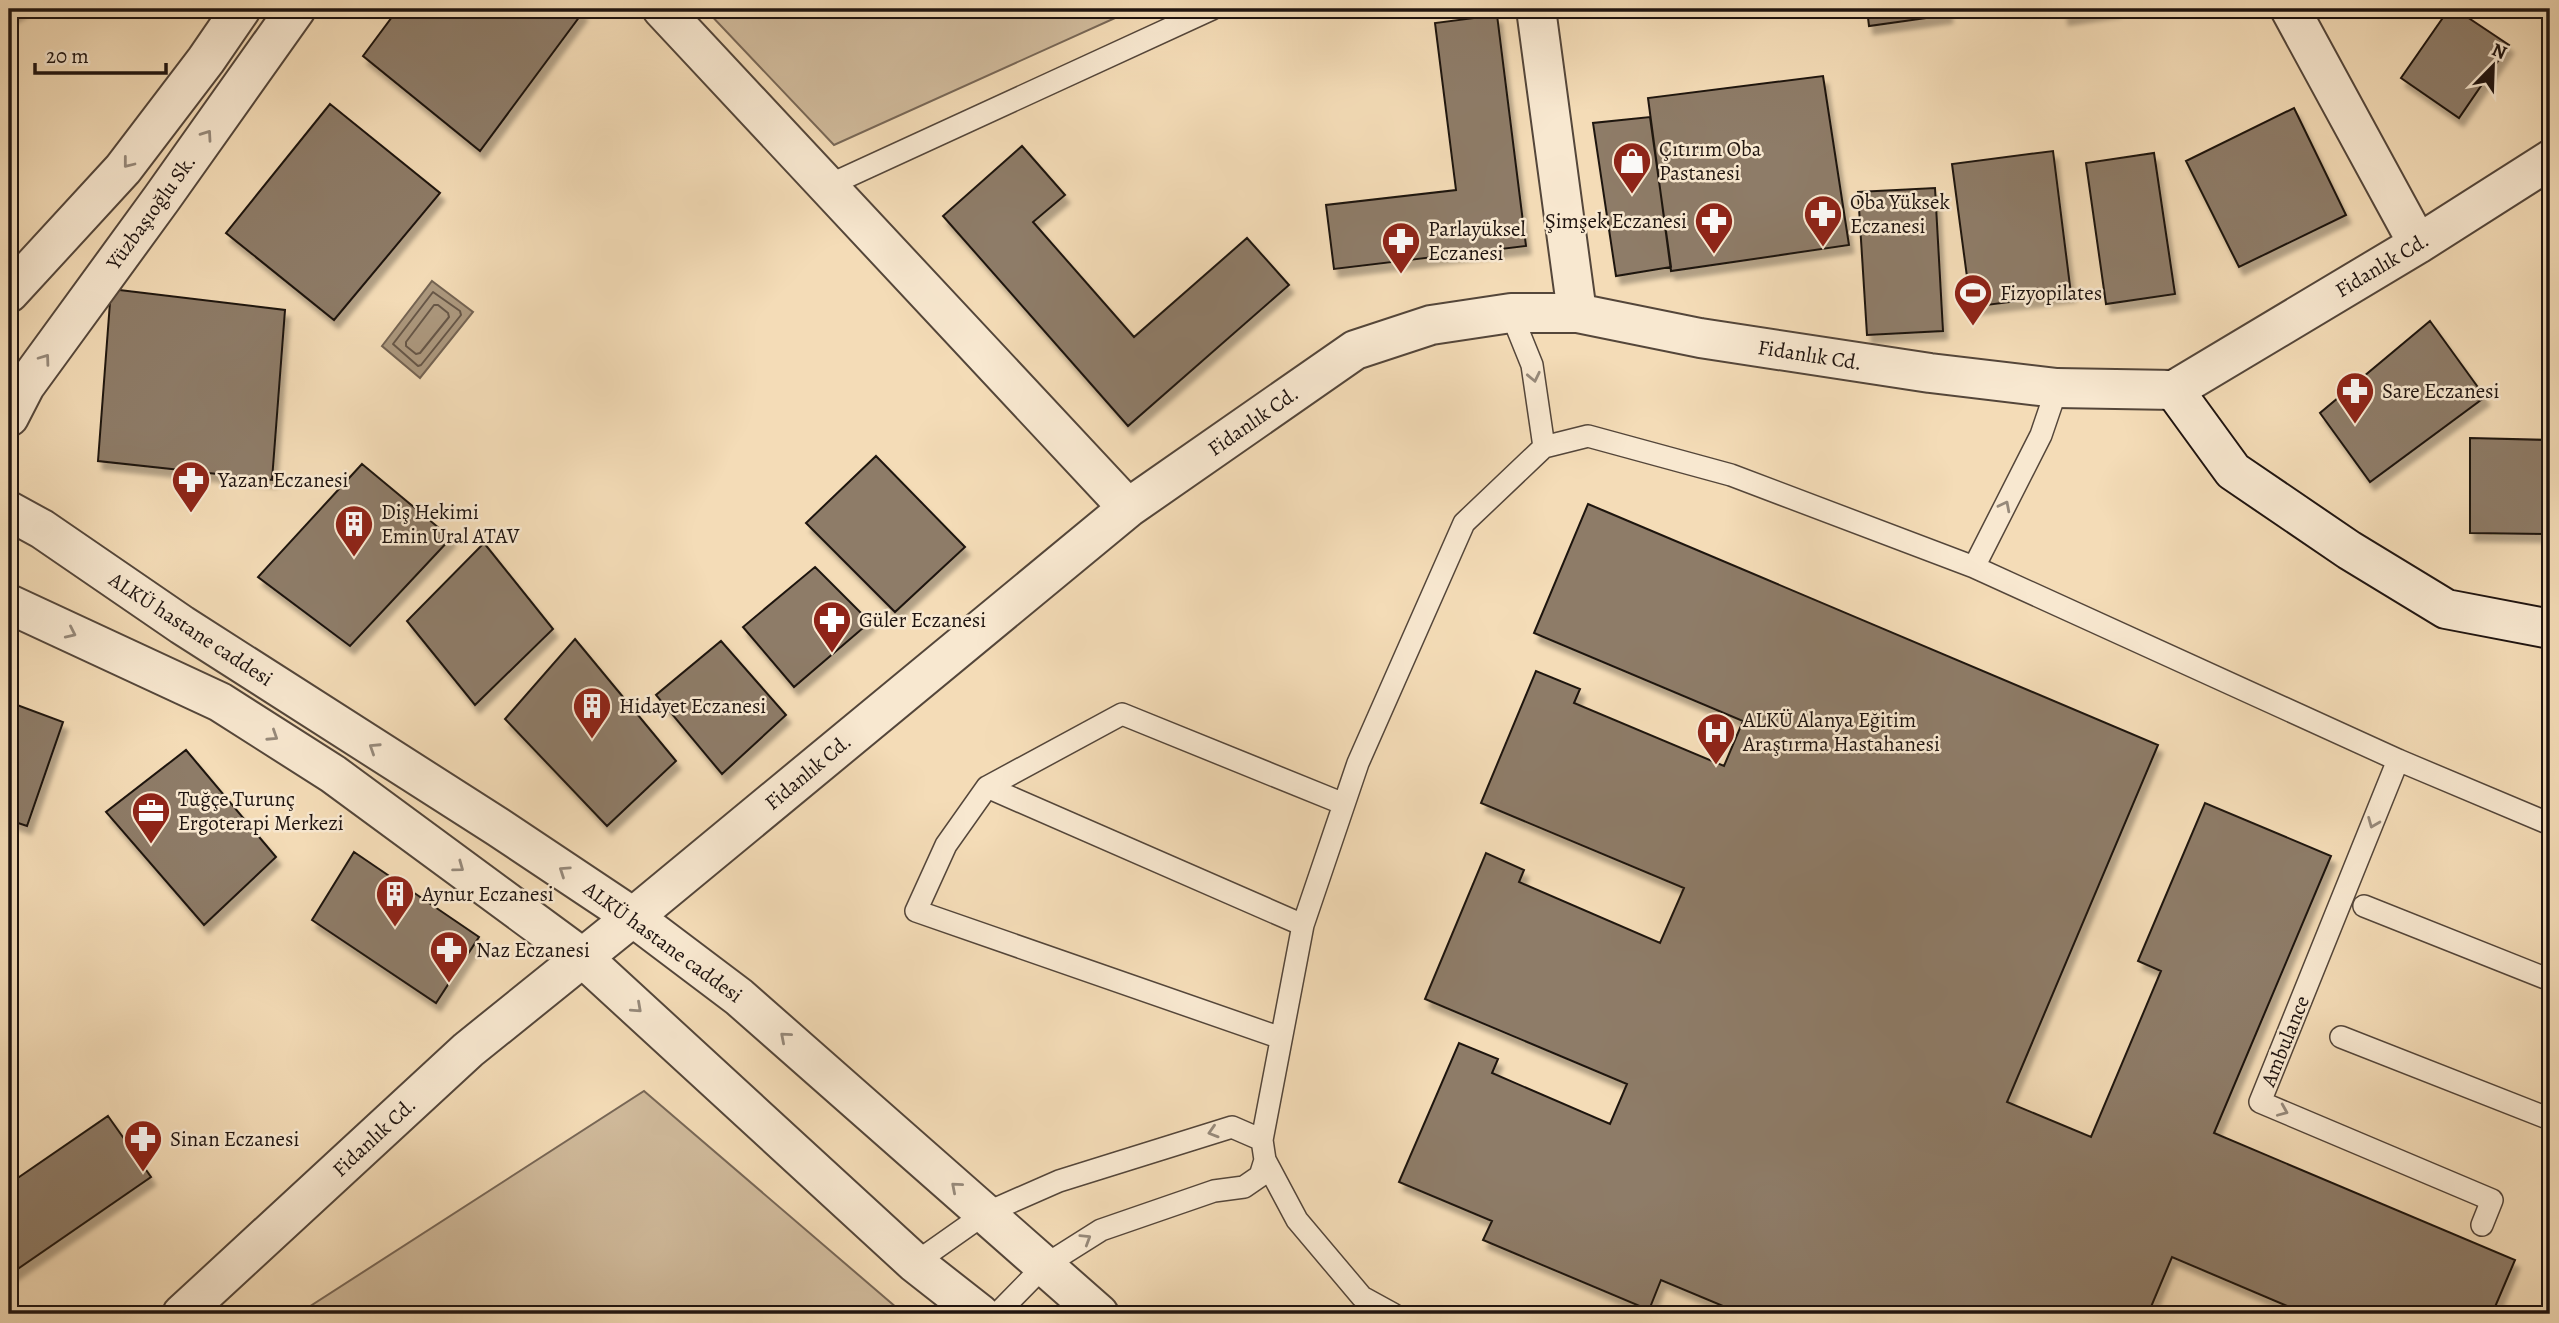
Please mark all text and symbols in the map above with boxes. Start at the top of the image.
scale bar [35,32,166,76]
north arrow [2458,32,2528,102]
text: N [2488,37,2511,66]
text: 20 m [46,42,89,70]
one-way arrow [199,130,211,143]
place label: Çıtırım Oba Pastanesi [1659,135,1762,187]
shop icon: Çıtırım Oba Pastanesi [1611,140,1653,195]
street label: Yüzbaşıoğlu Sk. [99,149,202,276]
one-way arrow [123,155,136,167]
place label: Oba Yüksek Eczanesi [1850,188,1950,240]
pharmacy icon: Oba Yüksek Eczanesi [1802,193,1844,248]
pharmacy icon: Şimşek Eczanesi [1693,200,1735,255]
place label: Şimşek Eczanesi [1545,207,1687,235]
place label: Parlayüksel Eczanesi [1428,215,1526,267]
pharmacy icon: Parlayüksel Eczanesi [1380,220,1422,275]
street label: Fidanlık Cd. [2330,226,2434,304]
sports icon: Fizyopilates [1952,272,1994,327]
place label: Fizyopilates [2000,279,2102,307]
street label: Fidanlık Cd. [1756,333,1864,377]
one-way arrow [36,354,49,367]
pharmacy icon: Sare Eczanesi [2334,370,2376,425]
one-way arrow [1526,371,1541,383]
place label: Sare Eczanesi [2382,377,2499,405]
street label: Fidanlık Cd. [1202,379,1304,463]
pharmacy icon: Yazan Eczanesi [170,459,212,514]
place label: Yazan Eczanesi [217,466,349,494]
place label: Diş Hekimi Emin Ural ATAV [381,498,520,550]
one-way arrow [1997,501,2011,513]
building icon: Diş Hekimi Emin Ural ATAV [333,503,375,558]
street label: ALKÜ hastane caddesi [103,565,278,693]
pharmacy icon: Güler Eczanesi [811,599,853,654]
place label: Güler Eczanesi [859,606,986,634]
one-way arrow [64,625,76,639]
building icon: Hidayet Eczanesi [571,685,613,740]
place label: Hidayet Eczanesi [619,692,766,720]
place label: ALKÜ Alanya Eğitim Araştırma Hastahanesi [1742,706,1940,758]
hospital icon: ALKÜ Alanya Eğitim Araştırma Hastahanesi [1695,711,1737,766]
one-way arrow [265,727,278,740]
street label: Fidanlık Cd. [759,728,857,816]
one-way arrow [368,743,381,756]
place label: Tuğçe Turunç Ergoterapi Merkezi [178,785,344,837]
office icon: Tuğçe Turunç Ergoterapi Merkezi [130,790,172,845]
one-way arrow [2367,816,2381,828]
one-way arrow [451,859,464,871]
one-way arrow [559,867,572,880]
building icon: Aynur Eczanesi [374,873,416,928]
street label: ALKÜ hastane caddesi [577,874,748,1009]
place label: Aynur Eczanesi [421,880,554,908]
pharmacy icon: Naz Eczanesi [428,929,470,984]
place label: Naz Eczanesi [476,936,590,964]
street label: Ambulance [2254,991,2316,1092]
one-way arrow [629,999,642,1012]
one-way arrow [781,1033,794,1045]
street label: Fidanlık Cd. [326,1091,422,1183]
one-way arrow [2276,1103,2288,1117]
pharmacy icon: Sinan Eczanesi [122,1118,164,1173]
one-way arrow [1207,1124,1219,1139]
place label: Sinan Eczanesi [170,1125,299,1153]
one-way arrow [952,1183,965,1195]
one-way arrow [1079,1235,1092,1248]

